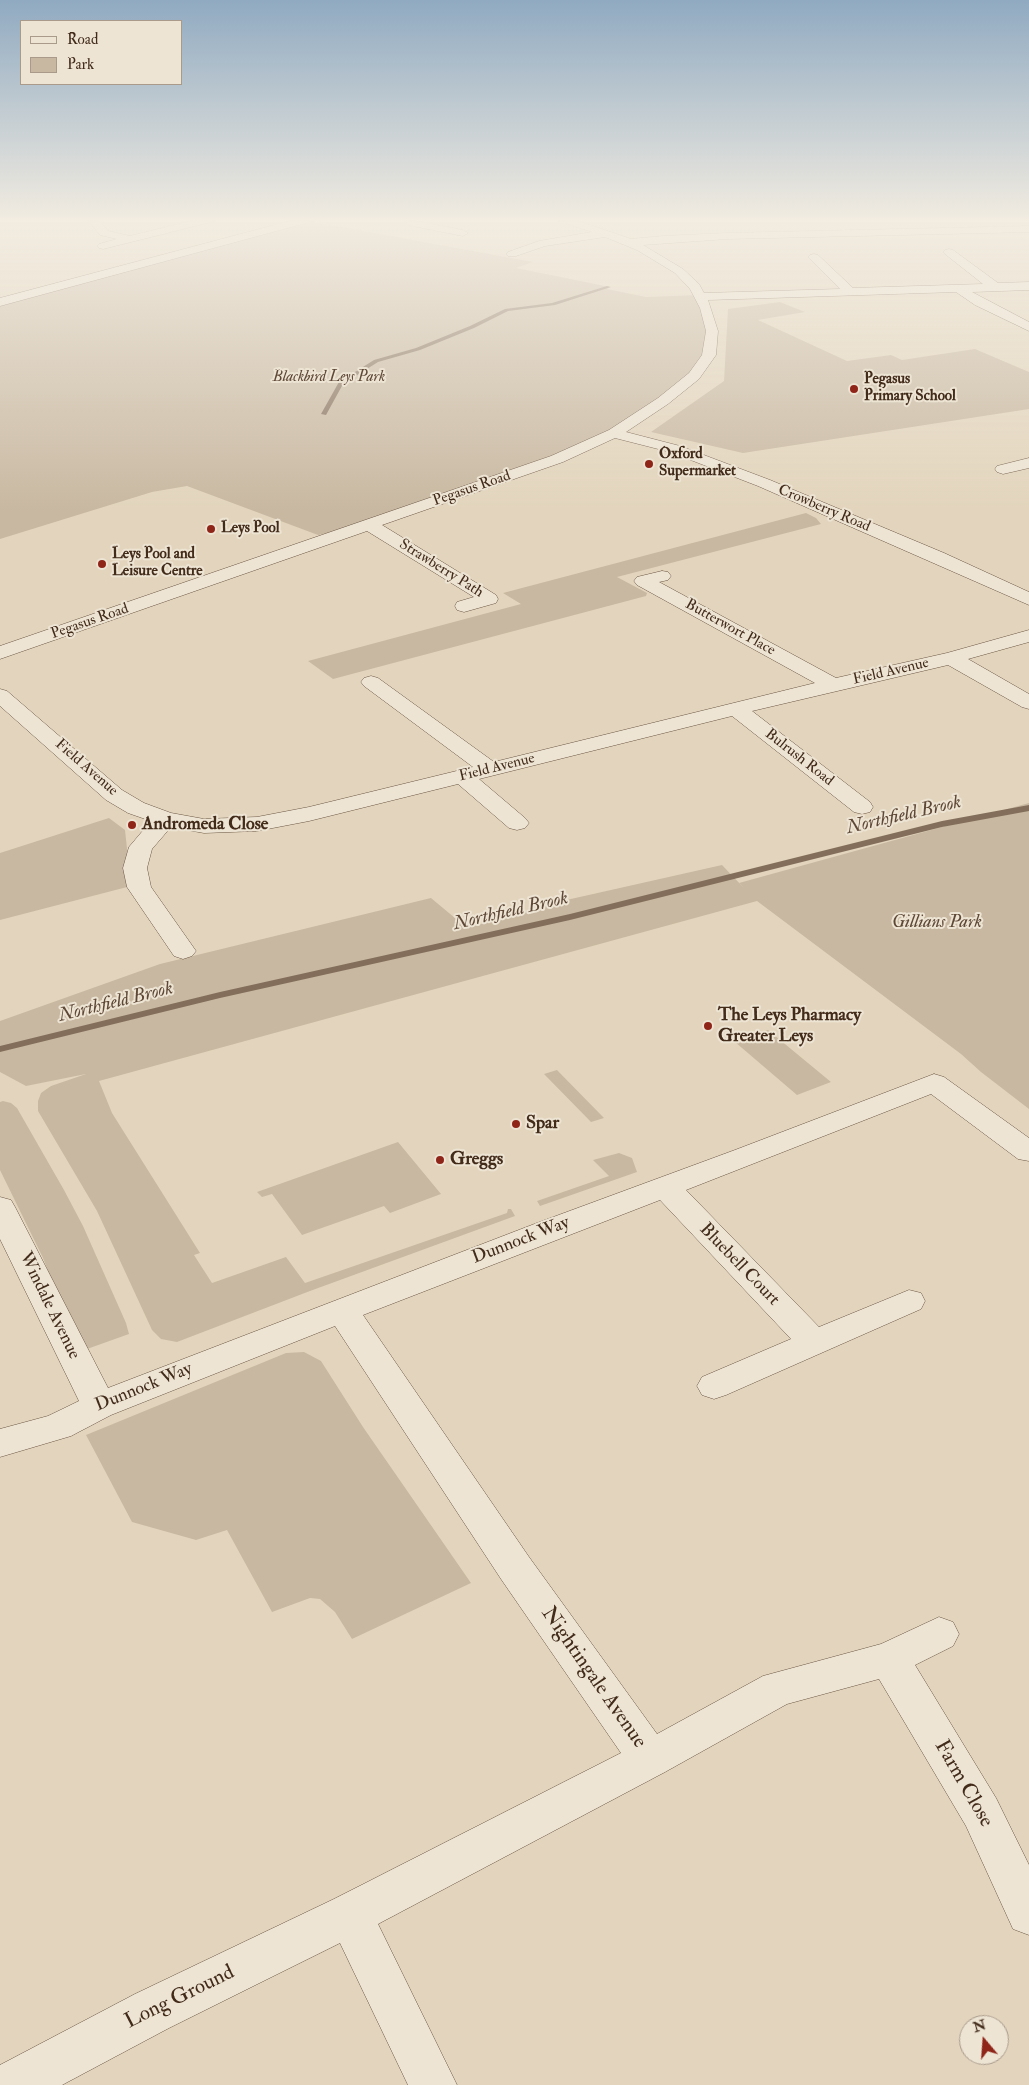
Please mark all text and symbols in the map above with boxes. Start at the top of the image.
legend [20,20,182,85]
text: Road [67,30,98,49]
text: Park [67,55,94,74]
park label: Blackbird Leys Park [273,369,385,387]
place label: Pegasus Primary School [864,371,956,406]
marker: Pegasus Primary School [848,383,860,395]
place label: Oxford Supermarket [659,446,736,481]
marker: Oxford Supermarket [643,458,655,470]
street label: Pegasus Road [431,467,513,511]
street label: Crowberry Road [775,481,873,537]
place label: Leys Pool [221,520,280,538]
marker: Leys Pool [205,523,217,535]
street label: Strawberry Path [396,536,486,602]
place label: Leys Pool and Leisure Centre [112,546,203,581]
marker: Leys Pool and Leisure Centre [96,558,108,570]
street label: Butterwort Place [682,596,778,660]
street label: Pegasus Road [49,600,131,644]
street label: Field Avenue [851,655,931,689]
street label: Bulrush Road [761,726,837,790]
street label: Field Avenue [51,736,121,800]
street label: Field Avenue [457,750,537,786]
water label: Northfield Brook [844,792,964,840]
place label: Andromeda Close [142,814,268,836]
marker: Andromeda Close [126,819,138,831]
water label: Northfield Brook [451,888,571,936]
park label: Gillians Park [892,912,982,934]
water label: Northfield Brook [56,978,176,1028]
place label: The Leys Pharmacy Greater Leys [718,1005,861,1048]
marker: The Leys Pharmacy Greater Leys [702,1020,714,1032]
place label: Spar [526,1113,559,1135]
marker: Spar [510,1118,522,1130]
place label: Greggs [450,1149,503,1171]
marker: Greggs [434,1154,446,1166]
street label: Dunnock Way [469,1213,573,1269]
street label: Bluebell Court [694,1219,784,1311]
street label: Windale Avenue [14,1249,84,1363]
street label: Dunnock Way [92,1359,196,1417]
street label: Nightingale Avenue [535,1602,651,1754]
street label: Farm Close [928,1736,998,1832]
street label: Long Ground [121,1961,239,2035]
north arrow [959,2015,1009,2065]
text: N [971,2016,988,2036]

